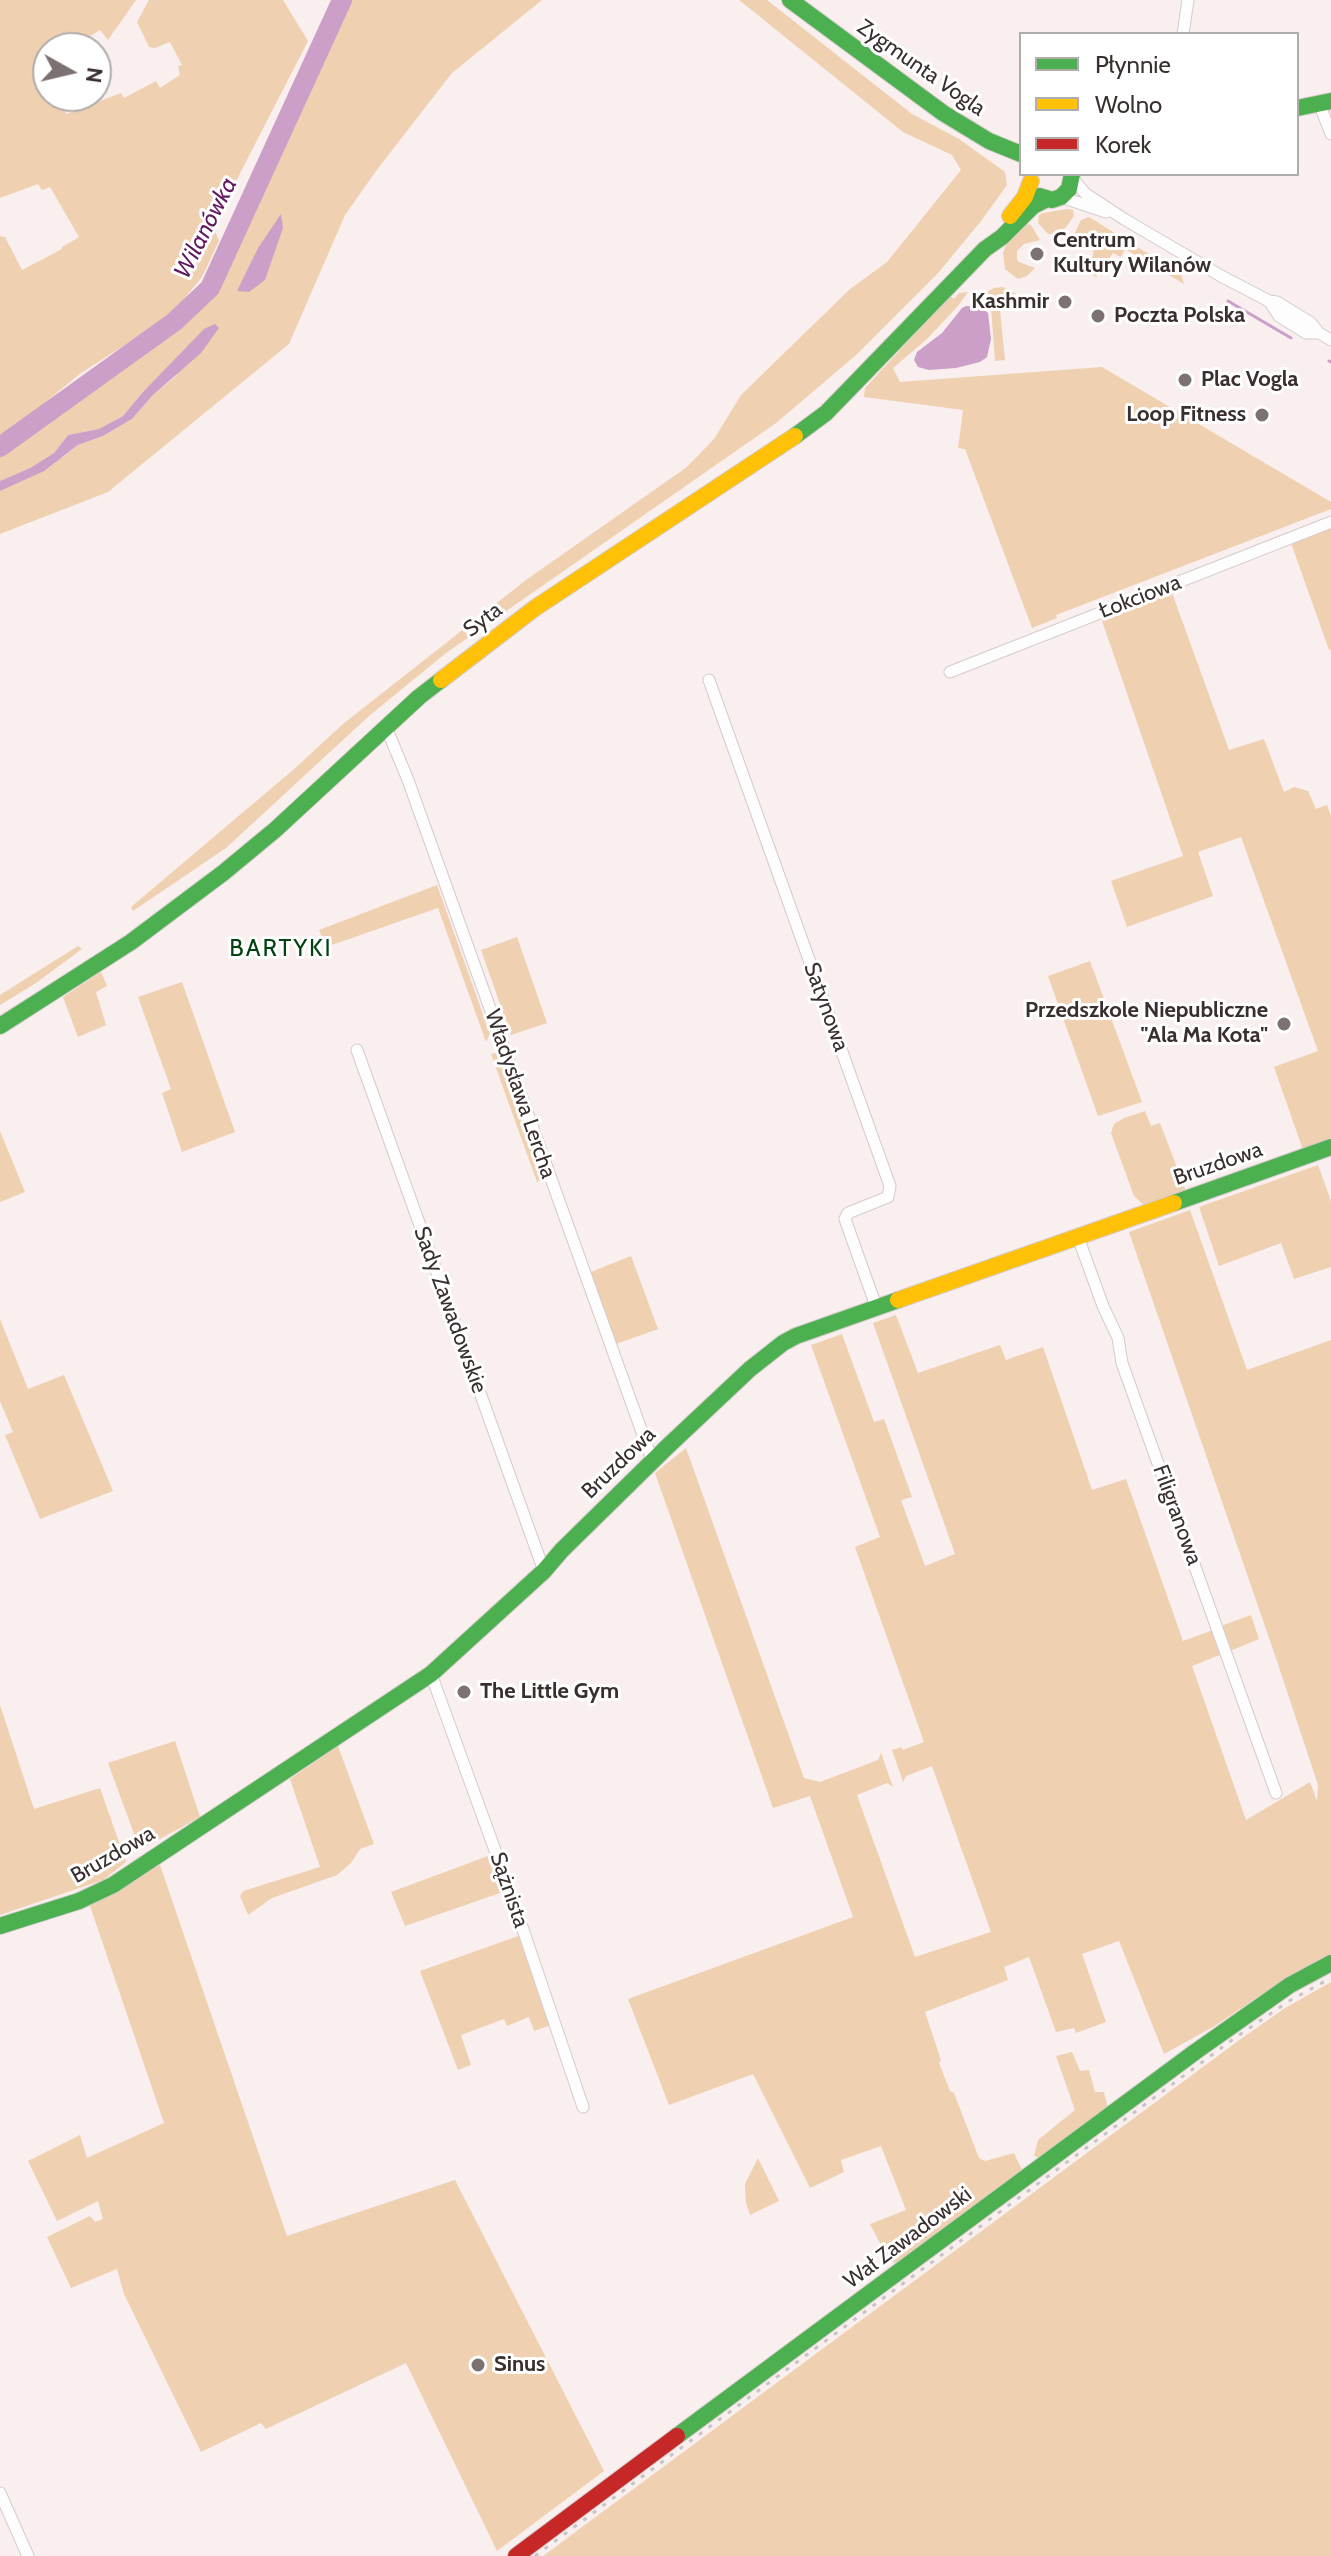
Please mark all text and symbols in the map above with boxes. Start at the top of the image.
street label: Zygmunta Vogla [852,14,990,122]
north arrow [32,32,112,112]
legend [1019,32,1299,176]
text: Płynnie [1095,50,1171,79]
text: N [80,66,109,85]
text: Wolno [1095,90,1162,119]
text: Korek [1095,130,1151,159]
water label: Wilanówka [168,173,244,283]
place label: Centrum Kultury Wilanów [1053,228,1211,280]
marker: Centrum Kultury Wilanów [1028,245,1046,263]
place label: Kashmir [971,289,1049,315]
marker: Kashmir [1056,293,1074,311]
place label: Poczta Polska [1114,303,1245,329]
marker: Poczta Polska [1089,307,1107,325]
place label: Plac Vogla [1201,367,1299,393]
marker: Plac Vogla [1176,371,1194,389]
place label: Loop Fitness [1126,402,1246,428]
marker: Loop Fitness [1253,406,1271,424]
street label: Łokciowa [1095,569,1185,625]
street label: Syta [458,597,508,643]
district label: BARTYKI [229,935,333,963]
street label: Satynowa [798,959,854,1055]
place label: Przedszkole Niepubliczne "Ala Ma Kota" [1025,998,1268,1050]
street label: Władysława Lercha [479,1006,561,1182]
marker: Przedszkole Niepubliczne "Ala Ma Kota" [1275,1015,1293,1033]
street label: Bruzdowa [1170,1137,1266,1191]
street label: Sady Zawadowskie [408,1223,492,1397]
street label: Bruzdowa [577,1421,661,1505]
street label: Filigranowa [1147,1461,1207,1569]
place label: The Little Gym [480,1679,619,1705]
marker: The Little Gym [455,1683,473,1701]
street label: Bruzdowa [66,1821,160,1889]
street label: Sążnista [484,1849,534,1931]
street label: Wał Zawadowski [839,2181,977,2295]
place label: Sinus [494,2352,545,2378]
marker: Sinus [469,2356,487,2374]

